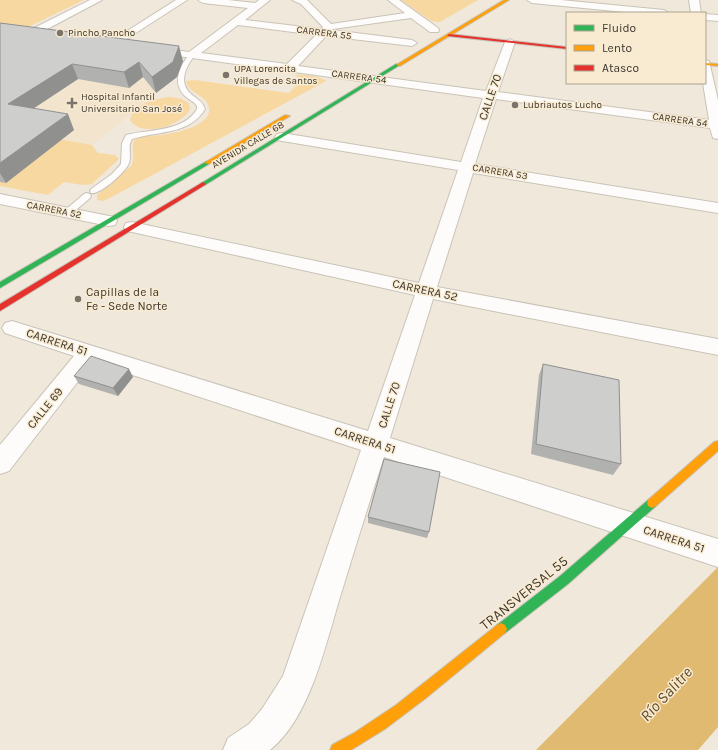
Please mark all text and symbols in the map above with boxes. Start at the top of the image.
legend [566,12,706,84]
text: Fluido [602,21,636,35]
street label: CARRERA 55 [296,24,353,42]
place label: Pincho Pancho [68,27,135,39]
marker: Pincho Pancho [55,28,65,38]
text: Lento [602,41,632,55]
text: Atasco [602,61,639,75]
place label: UPA Lorencita Villegas de Santos [234,63,318,87]
street label: CARRERA 54 [331,68,388,86]
marker: UPA Lorencita Villegas de Santos [221,70,231,80]
street label: CALLE 70 [476,72,504,122]
place label: Hospital Infantil Universitario San José [81,91,182,115]
marker: Hospital Infantil Universitario San José [66,97,78,109]
place label: Lubriautos Lucho [523,99,602,111]
marker: Lubriautos Lucho [510,100,520,110]
street label: CARRERA 54 [652,110,709,130]
street label: AVENIDA CALLE 68 [210,119,286,171]
street label: CARRERA 53 [472,162,528,182]
street label: CARRERA 52 [26,199,83,221]
street label: CARRERA 52 [391,276,459,304]
place label: Capillas de la Fe - Sede Norte [86,285,167,313]
marker: Capillas de la Fe - Sede Norte [73,294,83,304]
street label: CARRERA 51 [25,326,89,358]
street label: CALLE 70 [375,380,403,430]
street label: CALLE 69 [24,385,66,431]
street label: CARRERA 51 [333,424,397,456]
street label: CARRERA 51 [642,523,706,555]
street label: TRANSVERSAL 55 [477,552,571,634]
water label: Río Salitre [636,662,696,725]

